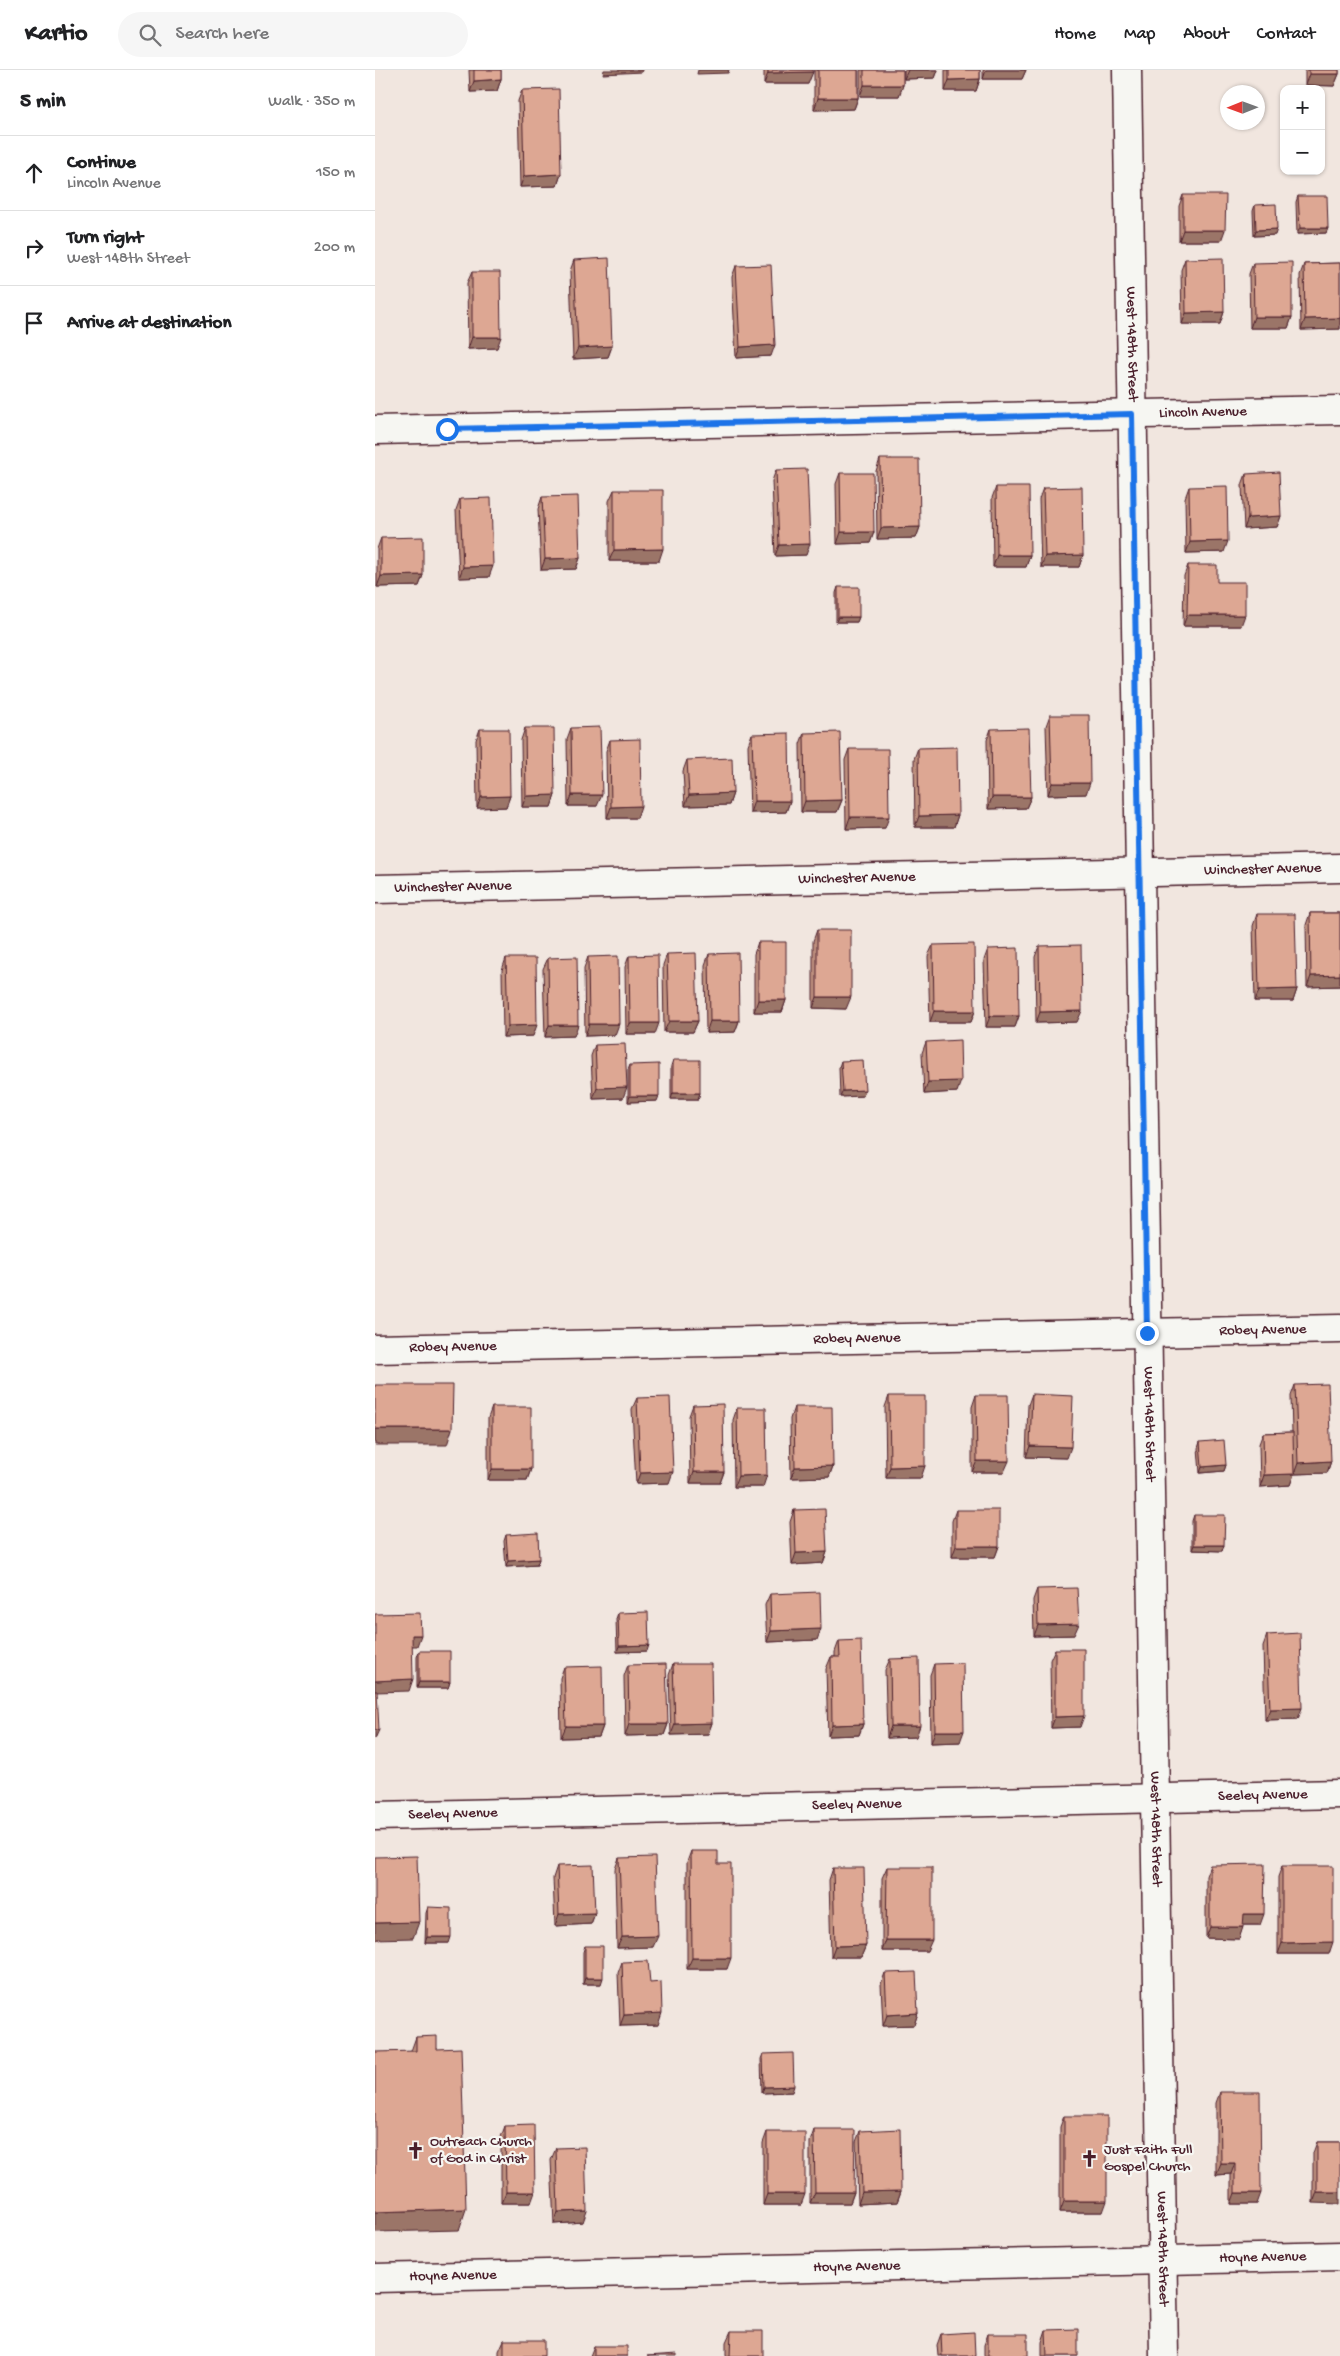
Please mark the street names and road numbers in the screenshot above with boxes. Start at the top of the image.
street label: West 148th Street [1122,286,1141,403]
street label: Lincoln Avenue [1159,403,1247,423]
street label: Winchester Avenue [1204,859,1322,880]
street label: Winchester Avenue [798,868,916,889]
street label: Winchester Avenue [394,877,512,898]
street label: Robey Avenue [1219,1321,1307,1341]
street label: Robey Avenue [813,1329,901,1349]
street label: Robey Avenue [409,1337,497,1357]
street label: West 148th Street [1139,1366,1159,1483]
street label: West 148th Street [1146,1771,1165,1888]
street label: Seeley Avenue [1218,1786,1308,1806]
street label: Seeley Avenue [812,1795,902,1815]
street label: Seeley Avenue [408,1804,498,1824]
street label: West 148th Street [1152,2191,1172,2308]
street label: Hoyne Avenue [1219,2248,1307,2268]
street label: Hoyne Avenue [813,2257,901,2277]
street label: Hoyne Avenue [409,2266,497,2286]

